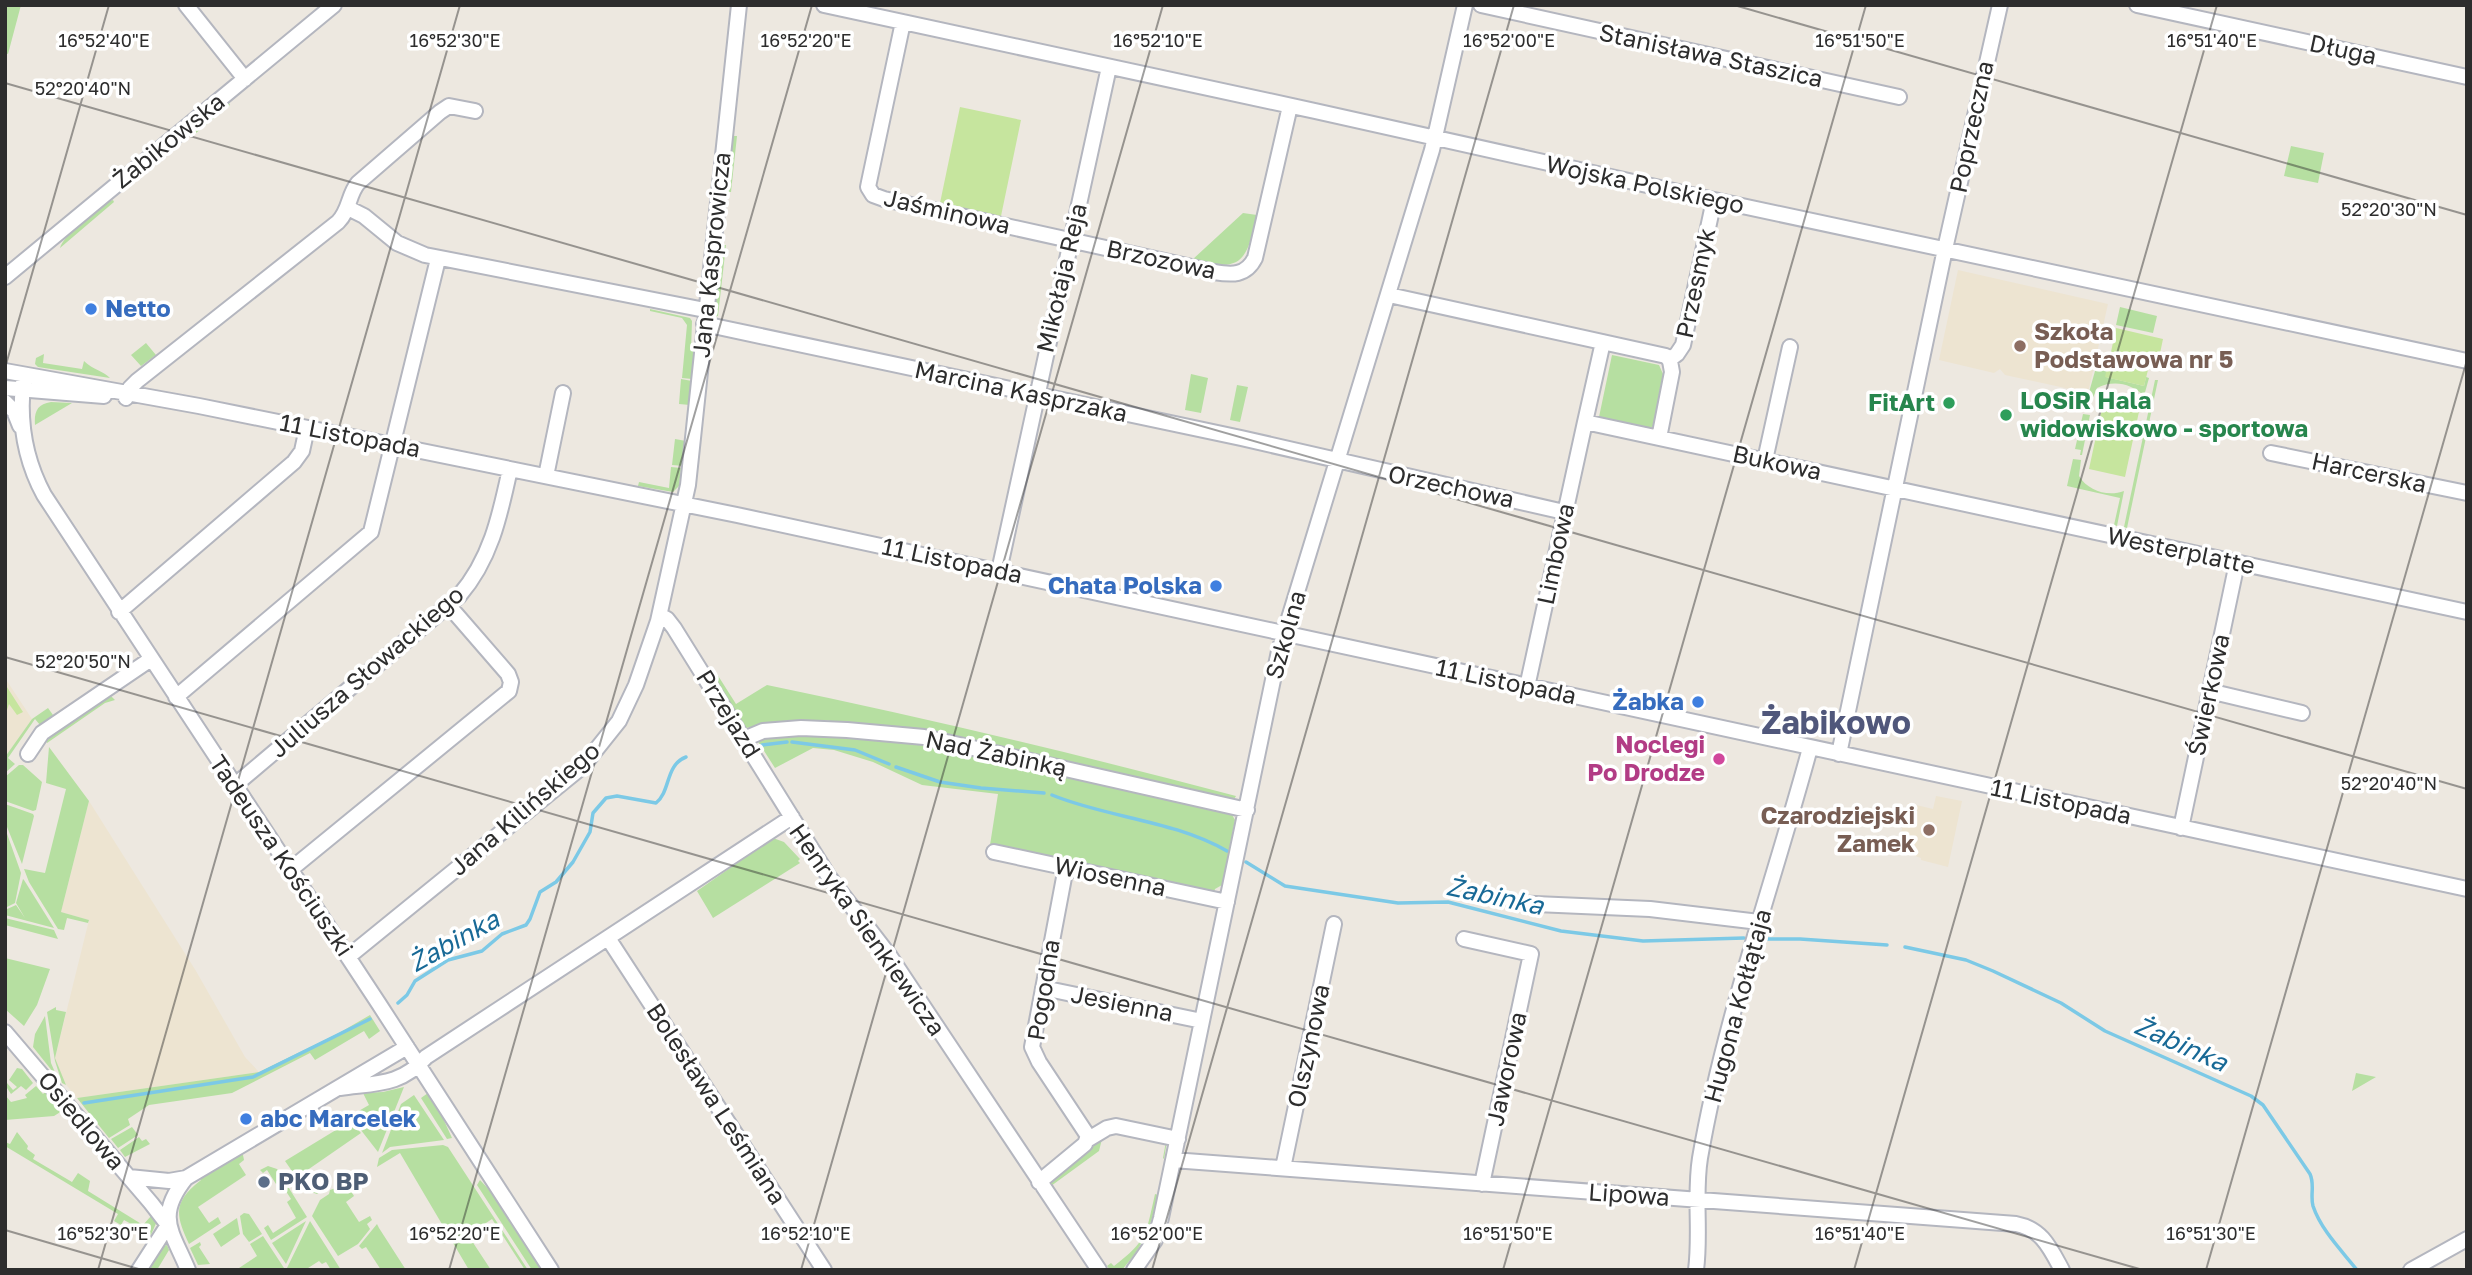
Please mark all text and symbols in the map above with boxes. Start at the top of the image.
street label: Stanisława Staszica [1597,17,1826,92]
street label: Długa [2307,27,2380,70]
text: 16°52'40"E [58,29,150,51]
text: 16°52'30"E [409,29,501,51]
text: 16°52'20"E [760,29,852,51]
text: 16°52'10"E [1113,29,1203,51]
text: 16°52'00"E [1463,29,1555,51]
text: 16°51'50"E [1815,29,1905,51]
text: 16°51'40"E [2167,29,2257,51]
street label: Poprzeczna [1942,58,1999,195]
text: 52°20'40"N [35,77,131,99]
street label: Żabikowska [106,86,230,194]
street label: Wojska Polskiego [1544,148,1747,219]
street label: Jana Kasprowicza [685,151,736,359]
street label: Jaśminowa [881,182,1013,239]
text: 52°20'30"N [2341,198,2437,220]
street label: Mikołaja Reja [1029,200,1092,355]
street label: Przesmyk [1669,225,1720,340]
street label: Brzozowa [1104,233,1219,284]
place label: Netto [105,293,171,322]
marker: Netto [83,301,99,317]
place label: Szkoła Podstawowa nr 5 [2034,316,2233,373]
marker: Szkoła Podstawowa nr 5 [2012,338,2028,354]
street label: Marcina Kasprzaka [912,354,1130,427]
place label: LOSiR Hala widowiskowo - sportowa [2020,385,2308,442]
place label: FitArt [1868,387,1935,416]
marker: FitArt [1941,395,1957,411]
street label: 11 Listopada [277,407,423,462]
marker: LOSiR Hala widowiskowo - sportowa [1998,407,2014,423]
street label: Bukowa [1730,438,1825,485]
street label: Harcerska [2309,445,2429,498]
street label: Orzechowa [1386,458,1517,513]
street label: Limbowa [1530,500,1579,607]
street label: Westerplatte [2105,520,2258,579]
street label: 11 Listopada [879,531,1025,589]
place label: Chata Polska [1048,570,1202,599]
marker: Chata Polska [1208,578,1224,594]
street label: Juliusza Słowackiego [263,579,469,763]
street label: Szkolna [1258,587,1311,682]
street label: Świerkowa [2180,631,2235,758]
text: 52°20'50"N [35,650,131,672]
street label: 11 Listopada [1433,652,1579,710]
street label: Przejazd [691,664,768,763]
place label: Żabka [1613,686,1684,715]
marker: Żabka [1690,694,1706,710]
district label: Żabikowo [1761,703,1911,741]
street label: Nad Żabinką [923,723,1069,782]
place label: Noclegi Po Drodze [1587,729,1705,786]
street label: Jana Kilińskiego [443,735,605,881]
street label: Tadeusza Kościuszki [204,749,360,961]
marker: Noclegi Po Drodze [1711,751,1727,767]
street label: 11 Listopada [1988,772,2134,830]
text: 52°20'40"N [2341,772,2437,794]
place label: Czarodziejski Zamek [1760,800,1915,857]
street label: Henryka Sienkiewicza [784,818,952,1041]
marker: Czarodziejski Zamek [1921,822,1937,838]
street label: Wiosenna [1052,850,1169,902]
water label: Żabinka [1444,870,1548,921]
water label: Żabinka [403,903,505,978]
street label: Hugona Kołłątaja [1697,906,1776,1106]
street label: Pogodna [1020,937,1065,1042]
street label: Jesienna [1069,978,1176,1027]
street label: Olszynowa [1280,981,1335,1110]
street label: Bolesława Leśmiana [641,997,793,1209]
street label: Jaworowa [1479,1009,1532,1128]
water label: Żabinka [2130,1009,2234,1078]
street label: Osiedlowa [33,1065,132,1175]
place label: abc Marcelek [260,1103,417,1132]
marker: abc Marcelek [238,1111,254,1127]
place label: PKO BP [278,1166,369,1195]
marker: PKO BP [256,1174,272,1190]
street label: Lipowa [1587,1176,1671,1211]
text: 16°52'30"E [57,1222,149,1244]
text: 16°52'20"E [409,1222,501,1244]
text: 16°52'10"E [761,1222,851,1244]
text: 16°52'00"E [1111,1222,1203,1244]
text: 16°51'50"E [1463,1222,1553,1244]
text: 16°51'40"E [1815,1222,1905,1244]
text: 16°51'30"E [2166,1222,2256,1244]

